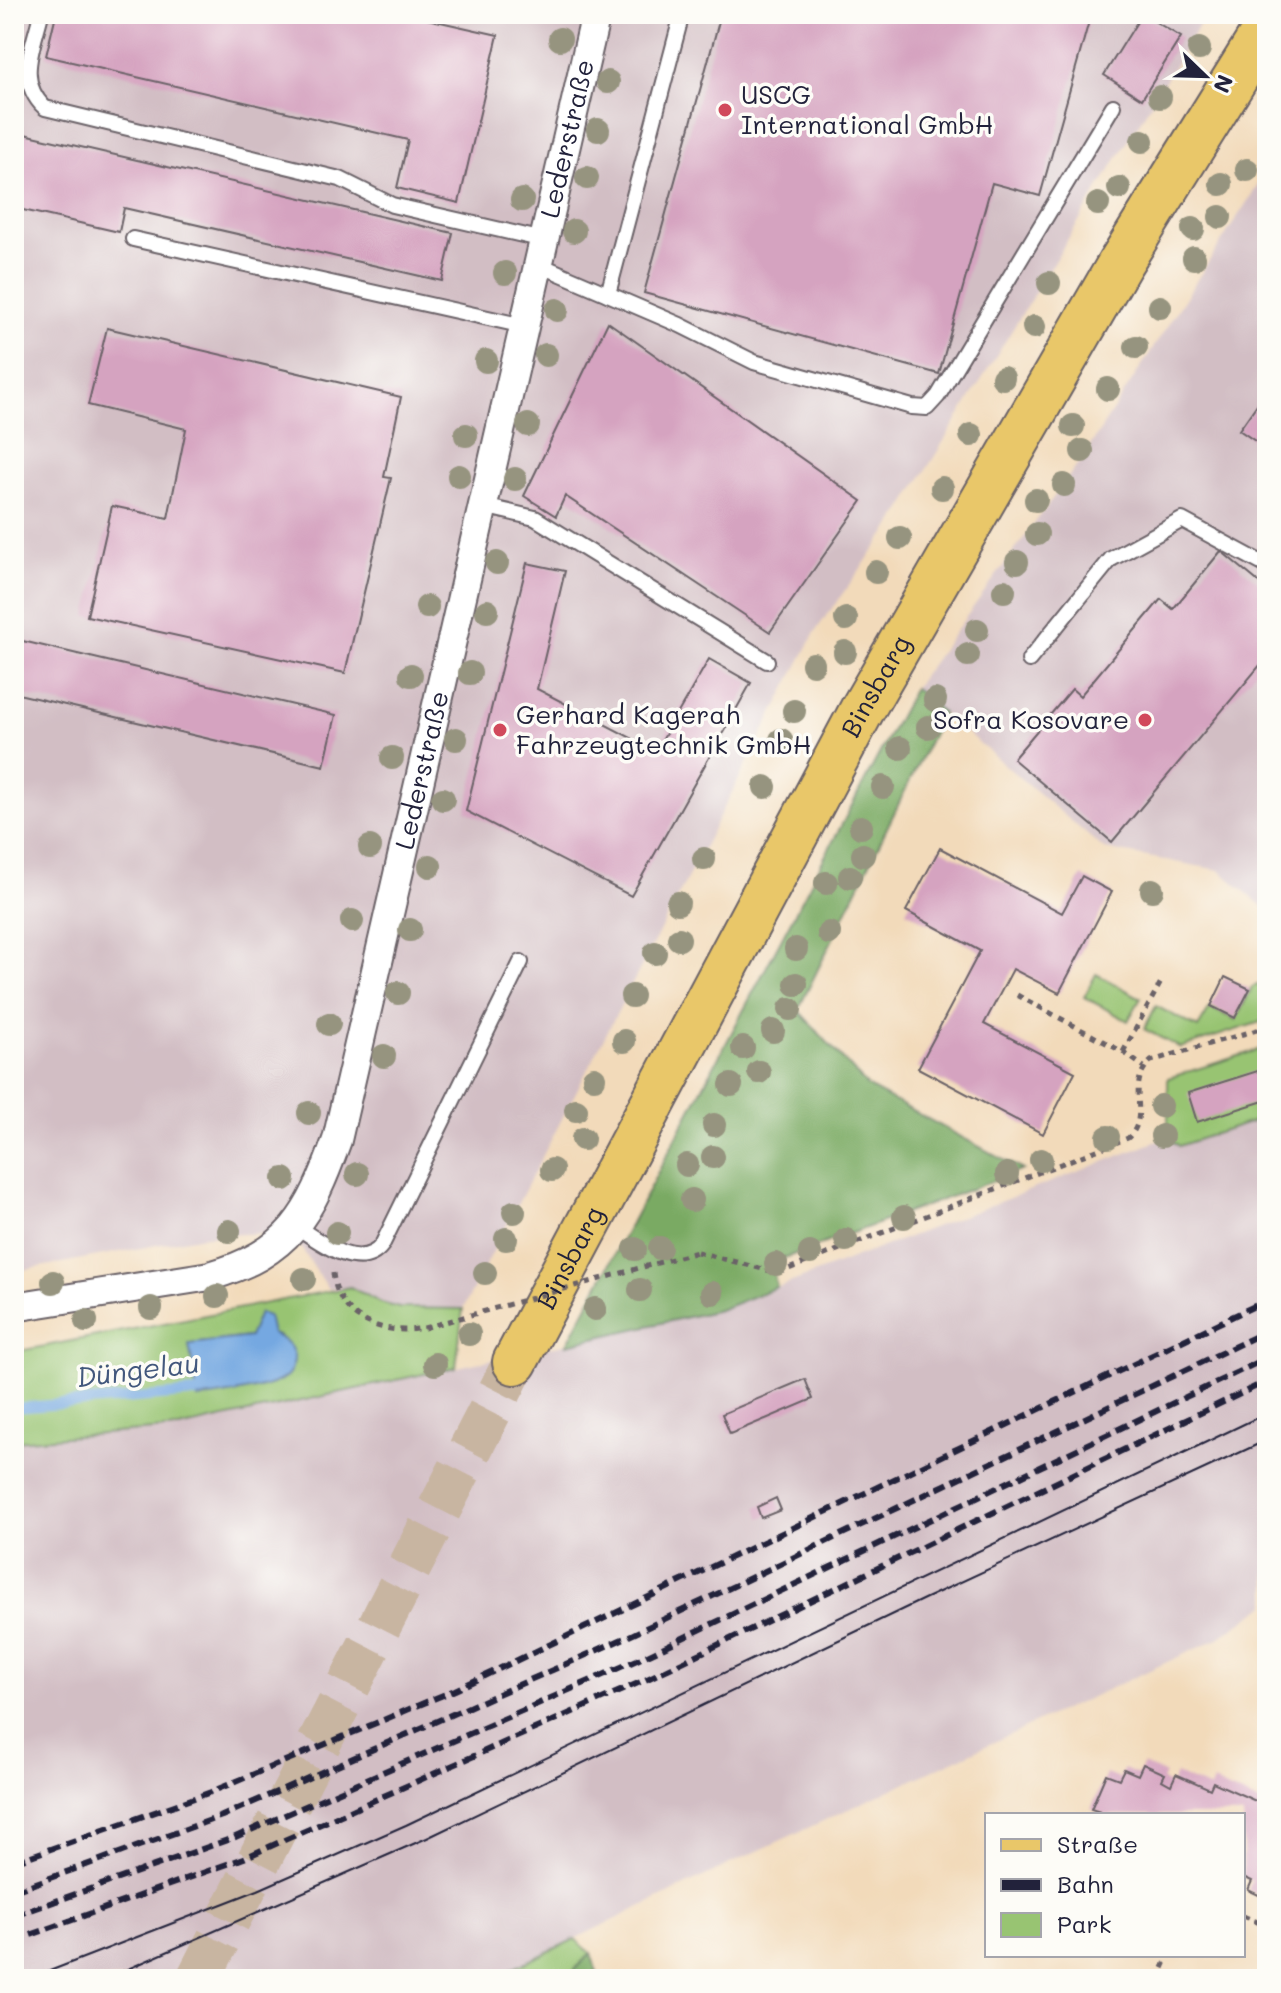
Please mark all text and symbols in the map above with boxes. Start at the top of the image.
north arrow [1165,36,1245,116]
street label: Lederstraße [532,56,601,221]
text: N [1207,71,1240,97]
place label: USCG International GmbH [741,77,993,141]
marker: USCG International GmbH [716,101,734,119]
street label: Binsbarg [833,629,918,743]
street label: Lederstraße [386,688,456,853]
place label: Gerhard Kagerah Fahrzeugtechnik GmbH [516,697,811,761]
place label: Sofra Kosovare [933,702,1129,736]
marker: Sofra Kosovare [1136,711,1154,729]
marker: Gerhard Kagerah Fahrzeugtechnik GmbH [491,721,509,739]
street label: Binsbarg [528,1200,611,1315]
water label: Düngelau [74,1344,201,1394]
legend [985,1813,1245,1957]
text: Straße [1057,1828,1138,1859]
text: Bahn [1057,1868,1114,1899]
text: Park [1057,1908,1111,1939]

